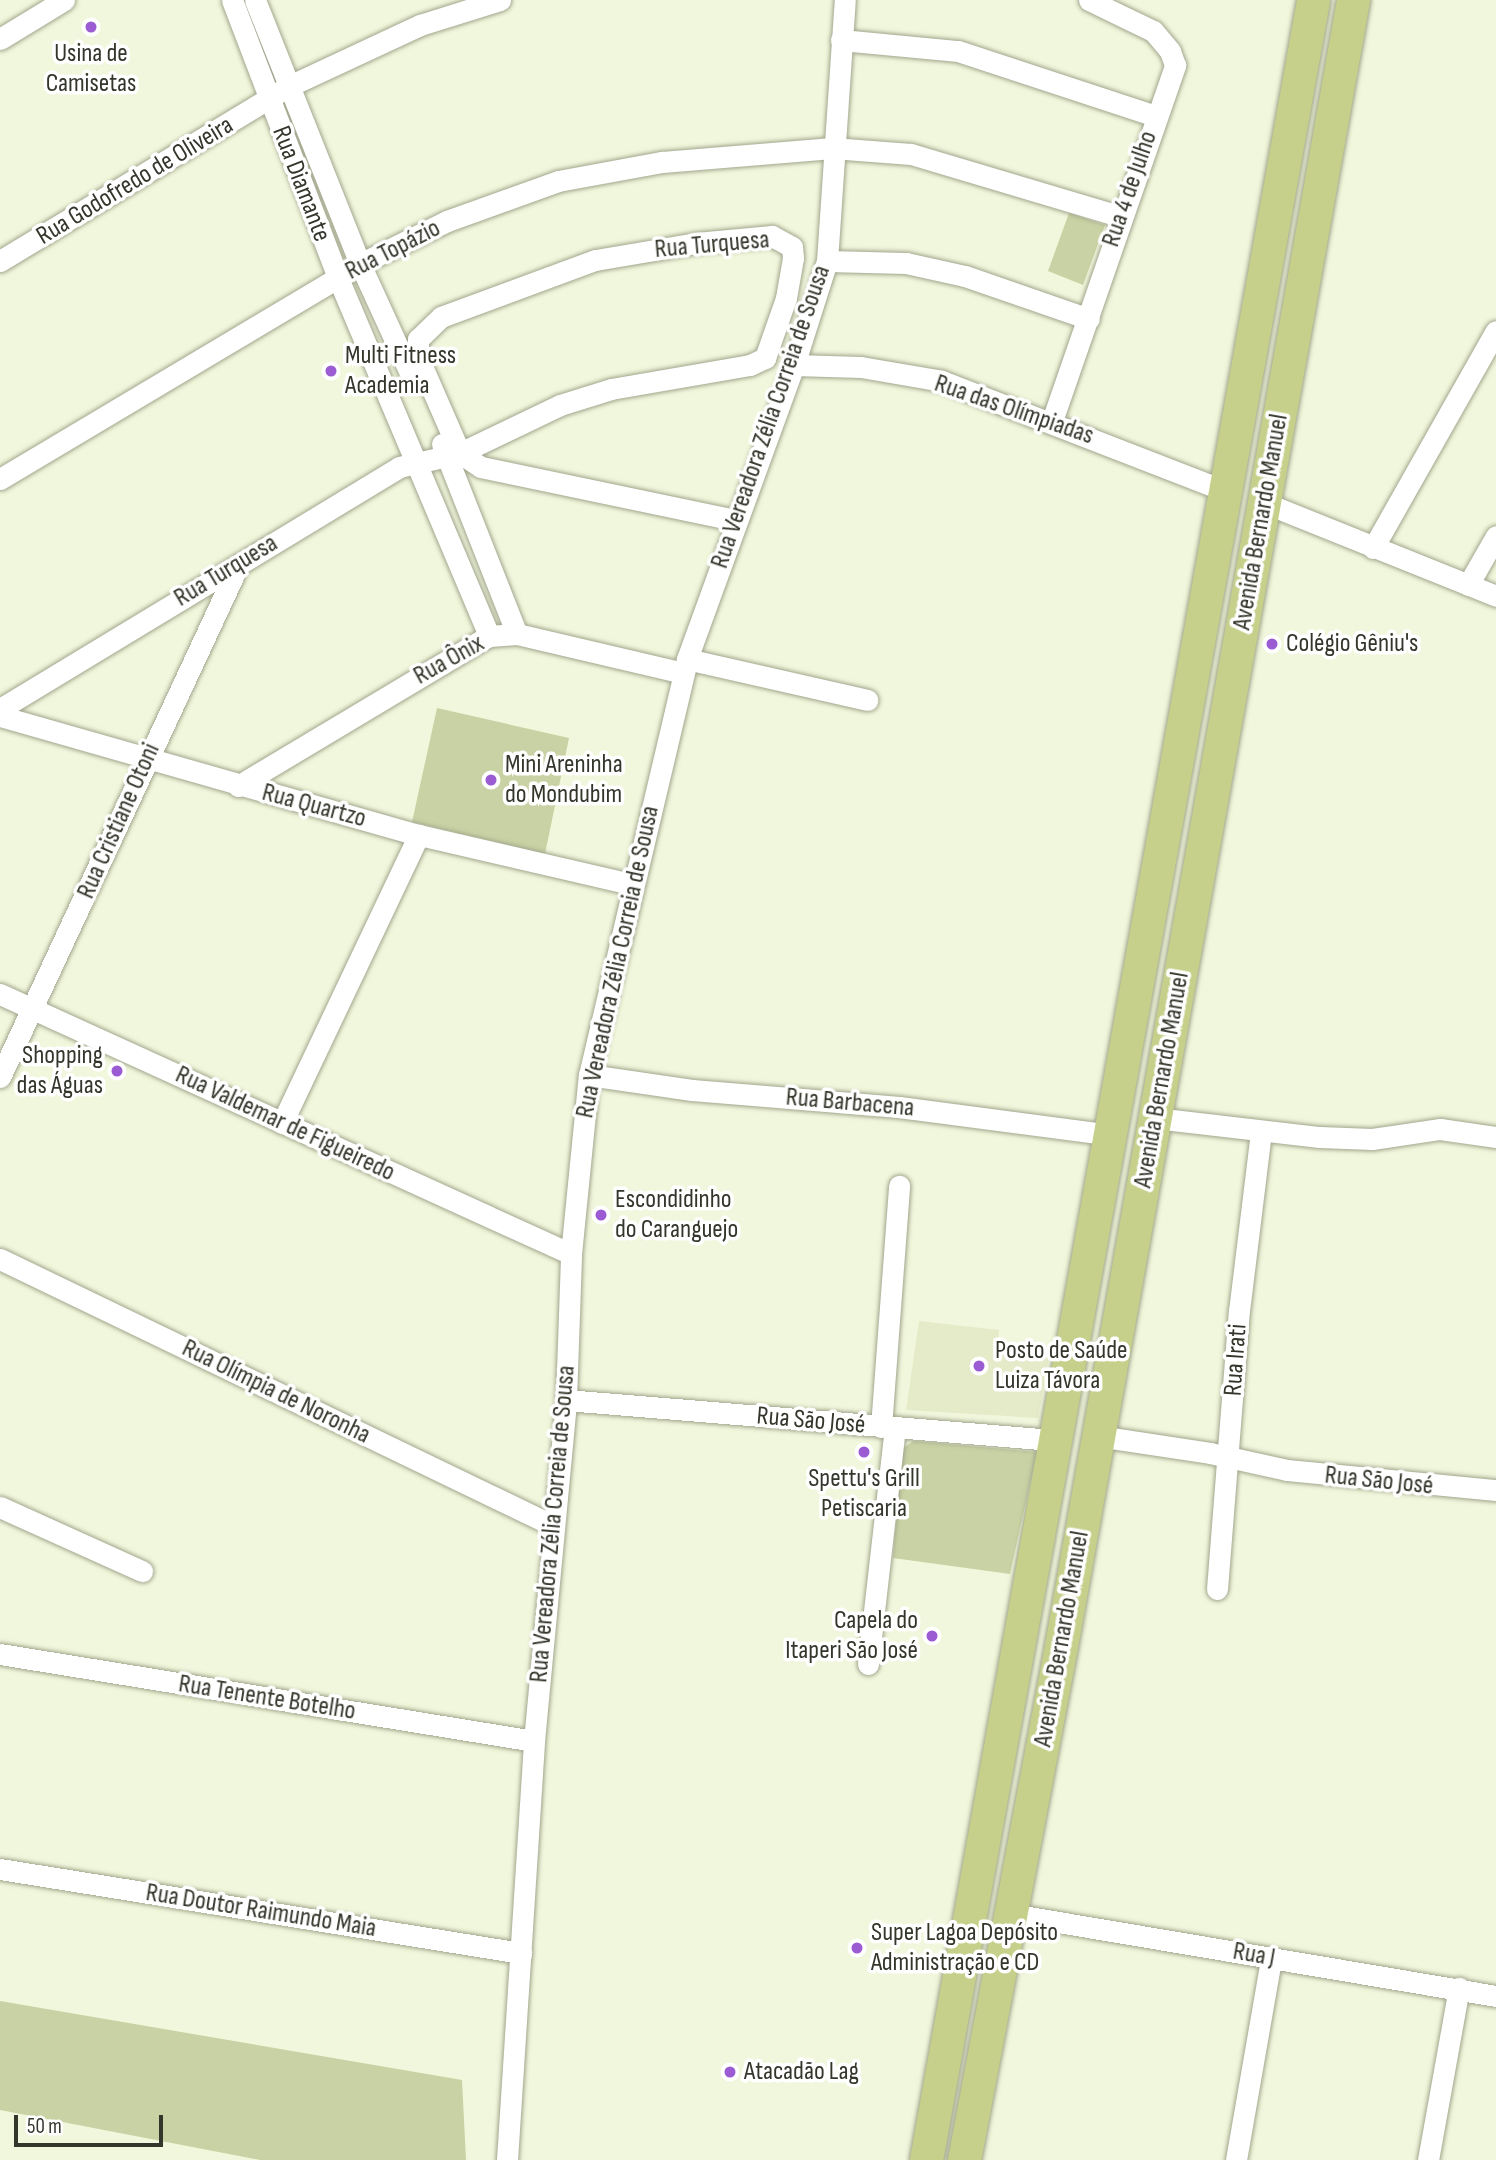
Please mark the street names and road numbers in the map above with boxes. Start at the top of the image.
street label: Rua Godofredo de Oliveira [31,110,239,252]
street label: Rua Diamante [265,122,337,246]
street label: Rua 4 de Julho [1096,127,1164,251]
street label: Rua Topázio [340,213,446,287]
street label: Rua Turquesa [653,224,771,266]
street label: Rua Vereadora Zélia Correia de Sousa [704,261,838,573]
street label: Rua das Olímpiadas [930,368,1098,452]
street label: Avenida Bernardo Manuel [1227,412,1295,632]
street label: Rua Turquesa [169,528,283,614]
street label: Rua Ônix [408,628,490,692]
street label: Rua Cristiane Otoni [71,738,167,904]
street label: Rua Quartzo [259,777,369,835]
street label: Rua Vereadora Zélia Correia de Sousa [570,803,666,1121]
street label: Avenida Bernardo Manuel [1128,970,1196,1190]
street label: Rua Valdemar de Figueiredo [170,1059,400,1189]
street label: Rua Barbacena [784,1082,916,1124]
street label: Rua Irati [1218,1323,1254,1397]
street label: Rua Olímpia de Noronha [177,1333,375,1451]
street label: Rua Vereadora Zélia Correia de Sousa [524,1364,582,1684]
street label: Rua São José [755,1401,867,1441]
street label: Rua São José [1323,1460,1435,1502]
street label: Avenida Bernardo Manuel [1028,1529,1096,1749]
street label: Rua Tenente Botelho [176,1669,358,1727]
street label: Rua Doutor Raimundo Maia [144,1877,378,1945]
street label: Rua J [1230,1936,1278,1974]

